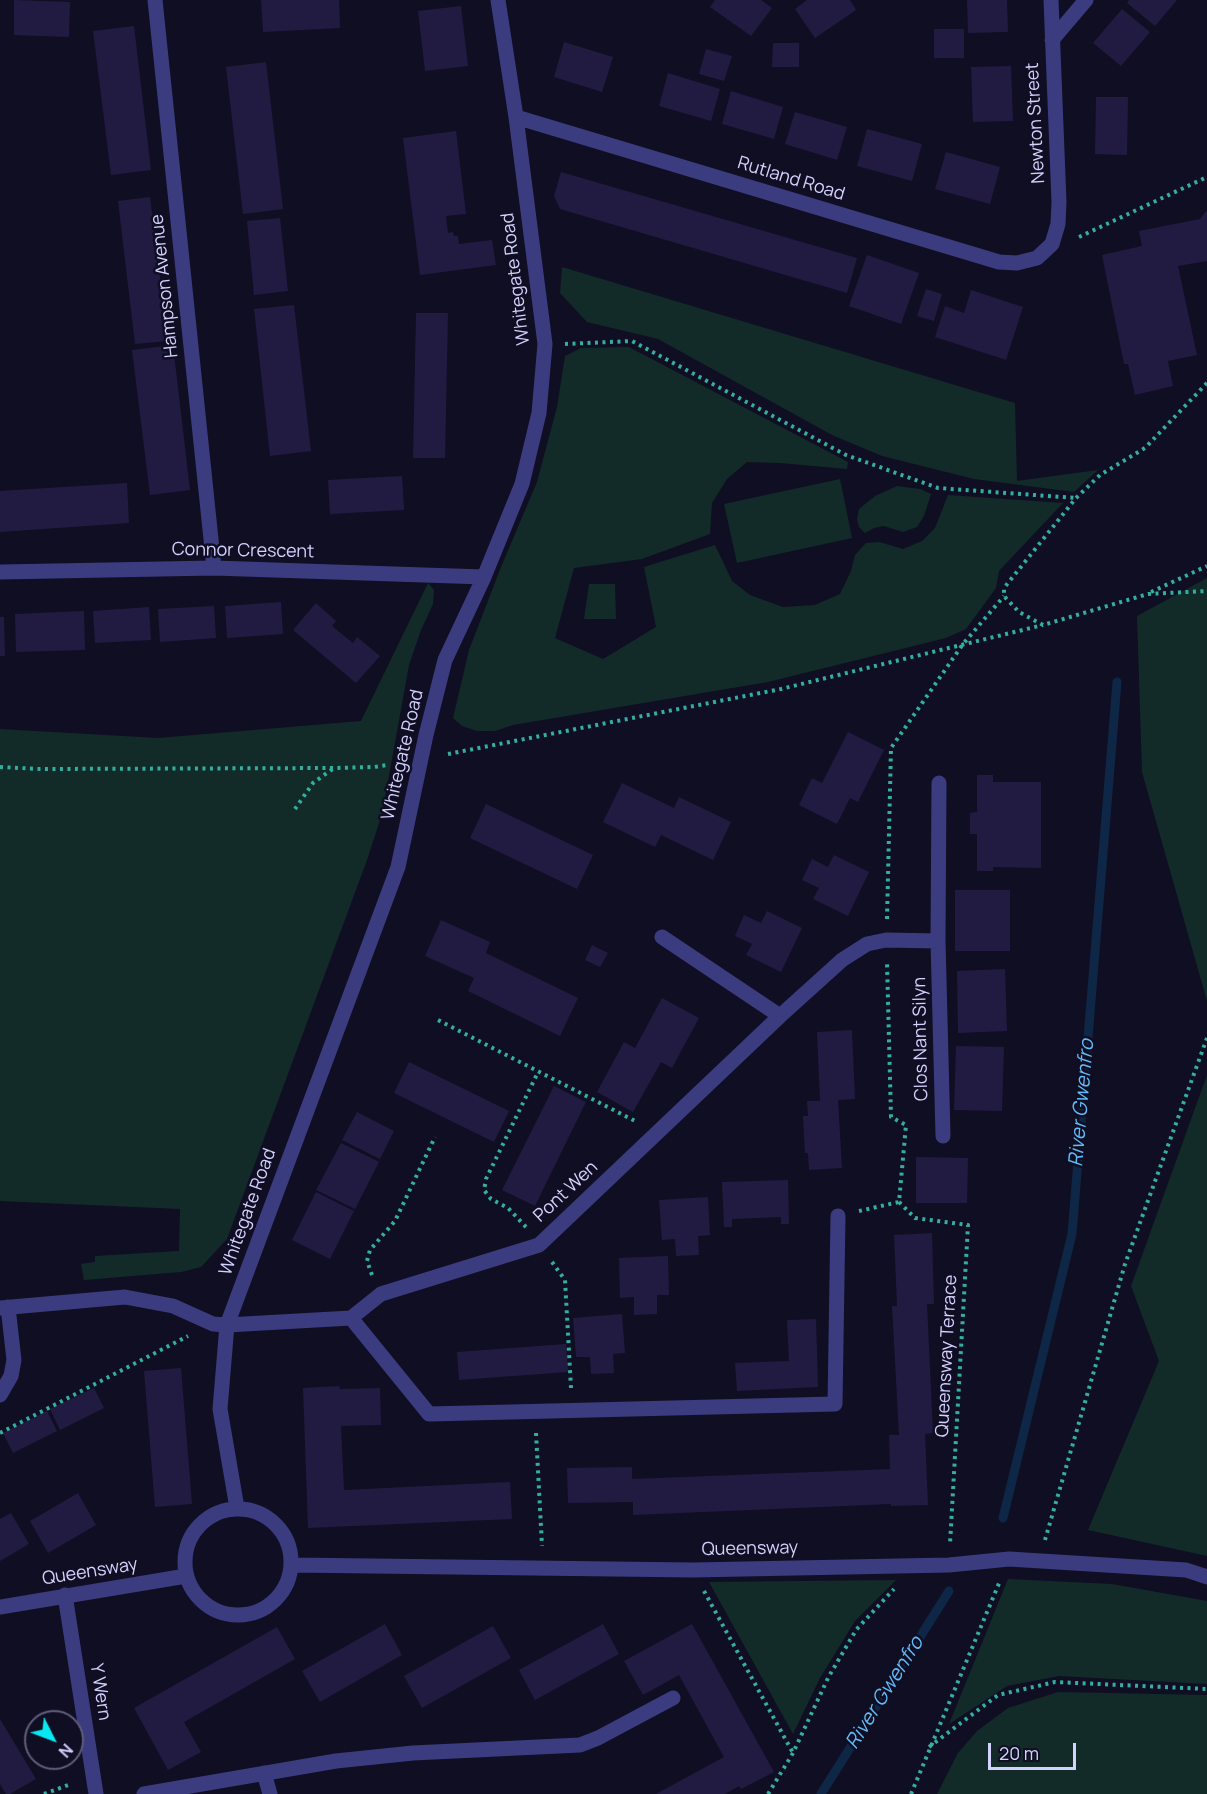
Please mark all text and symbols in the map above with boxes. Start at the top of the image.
street label: Newton Street [1022,62,1050,184]
street label: Rutland Road [735,152,847,206]
street label: Whitegate Road [497,211,535,347]
street label: Hampson Avenue [147,213,183,359]
street label: Connor Crescent [172,539,314,563]
street label: Whitegate Road [377,688,429,822]
street label: Clos Nant Silyn [909,977,933,1101]
water label: River Gwenfro [1064,1038,1100,1168]
street label: Whitegate Road [215,1146,281,1278]
street label: Pont Wen [530,1157,602,1227]
street label: Queensway Terrace [932,1274,962,1438]
street label: Queensway [702,1537,798,1561]
street label: Queensway [41,1554,139,1590]
water label: River Gwenfro [841,1632,929,1754]
street label: Y Wern [85,1662,115,1722]
north arrow [24,1710,84,1770]
scale bar [991,1731,1080,1769]
text: N [54,1739,78,1762]
text: 20 m [999,1741,1039,1765]

